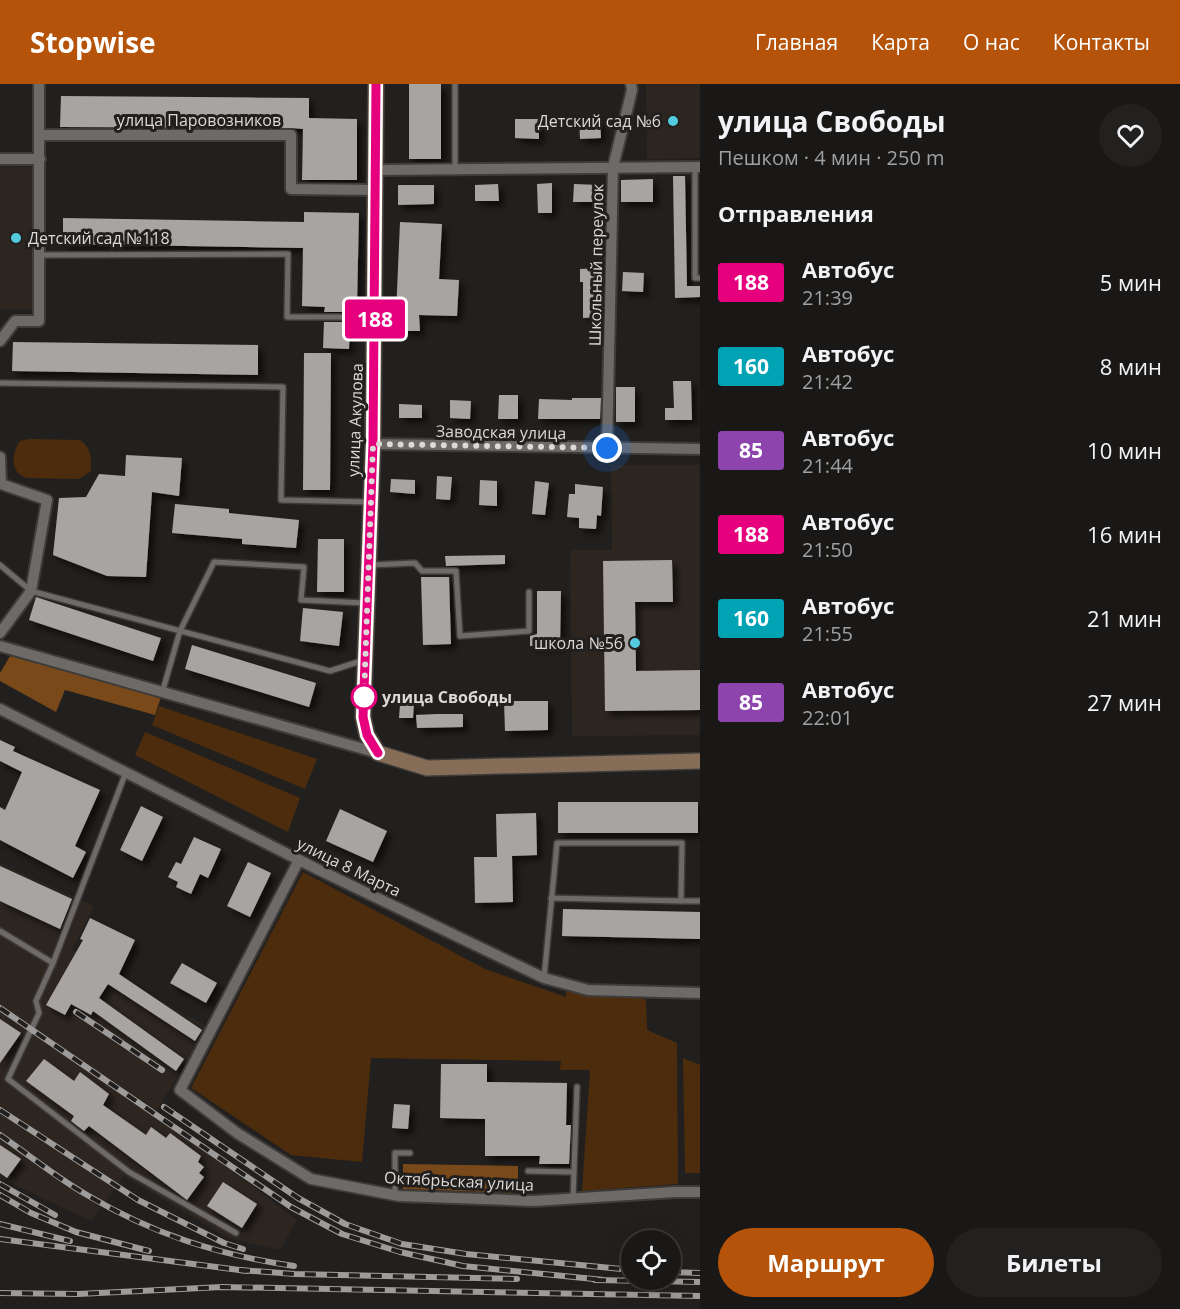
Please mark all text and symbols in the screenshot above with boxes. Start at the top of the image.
text: Stopwise [30,23,156,61]
text: Главная [755,28,838,56]
text: Карта [871,28,930,56]
text: О нас [963,28,1020,56]
text: Контакты [1053,28,1150,56]
text: улица Свободы [718,102,946,140]
button: heart [1099,104,1162,167]
street label: улица Паровозников [117,109,281,131]
place label: Детский сад №6 [538,110,661,132]
marker: Детский сад №6 [666,114,680,128]
text: Пешком · 4 мин · 250 m [718,144,945,171]
street label: Школьный переулок [584,183,608,346]
text: Отправления [718,198,874,228]
place label: Детский сад №118 [28,227,170,249]
marker: Детский сад №118 [9,231,23,245]
text: Автобус [802,254,894,284]
text: 5 мин [1100,267,1162,297]
text: 188 [733,268,769,296]
text: 21:39 [802,284,853,311]
line badge: 188 [340,300,410,338]
text: 188 [357,305,393,333]
text: Автобус [802,338,894,368]
text: 8 мин [1100,351,1162,381]
text: 160 [733,352,769,380]
street label: улица Акулова [342,363,368,477]
text: 21:42 [802,368,853,395]
street label: Заводская улица [436,420,566,444]
text: Автобус [802,422,894,452]
your location [592,433,622,463]
text: 10 мин [1087,435,1162,465]
text: 85 [739,436,763,464]
text: 21:44 [802,452,853,479]
text: Автобус [802,506,894,536]
text: 16 мин [1087,519,1162,549]
text: 188 [733,520,769,548]
text: 21:50 [802,536,853,563]
text: Автобус [802,590,894,620]
text: 21 мин [1087,603,1162,633]
text: 160 [733,604,769,632]
text: 21:55 [802,620,853,647]
place label: школа №56 [534,632,623,654]
marker: школа №56 [628,636,642,650]
text: Автобус [802,674,894,704]
marker: улица Свободы [351,684,377,710]
place label: улица Свободы [382,686,512,708]
text: 27 мин [1087,687,1162,717]
text: 85 [739,688,763,716]
text: 22:01 [802,704,853,731]
street label: улица 8 Марта [293,832,405,902]
street label: Октябрьская улица [384,1166,534,1196]
button: Маршрут [718,1228,934,1297]
button: Билеты [946,1228,1162,1297]
map controls [621,1230,681,1290]
button: locate [621,1230,681,1290]

